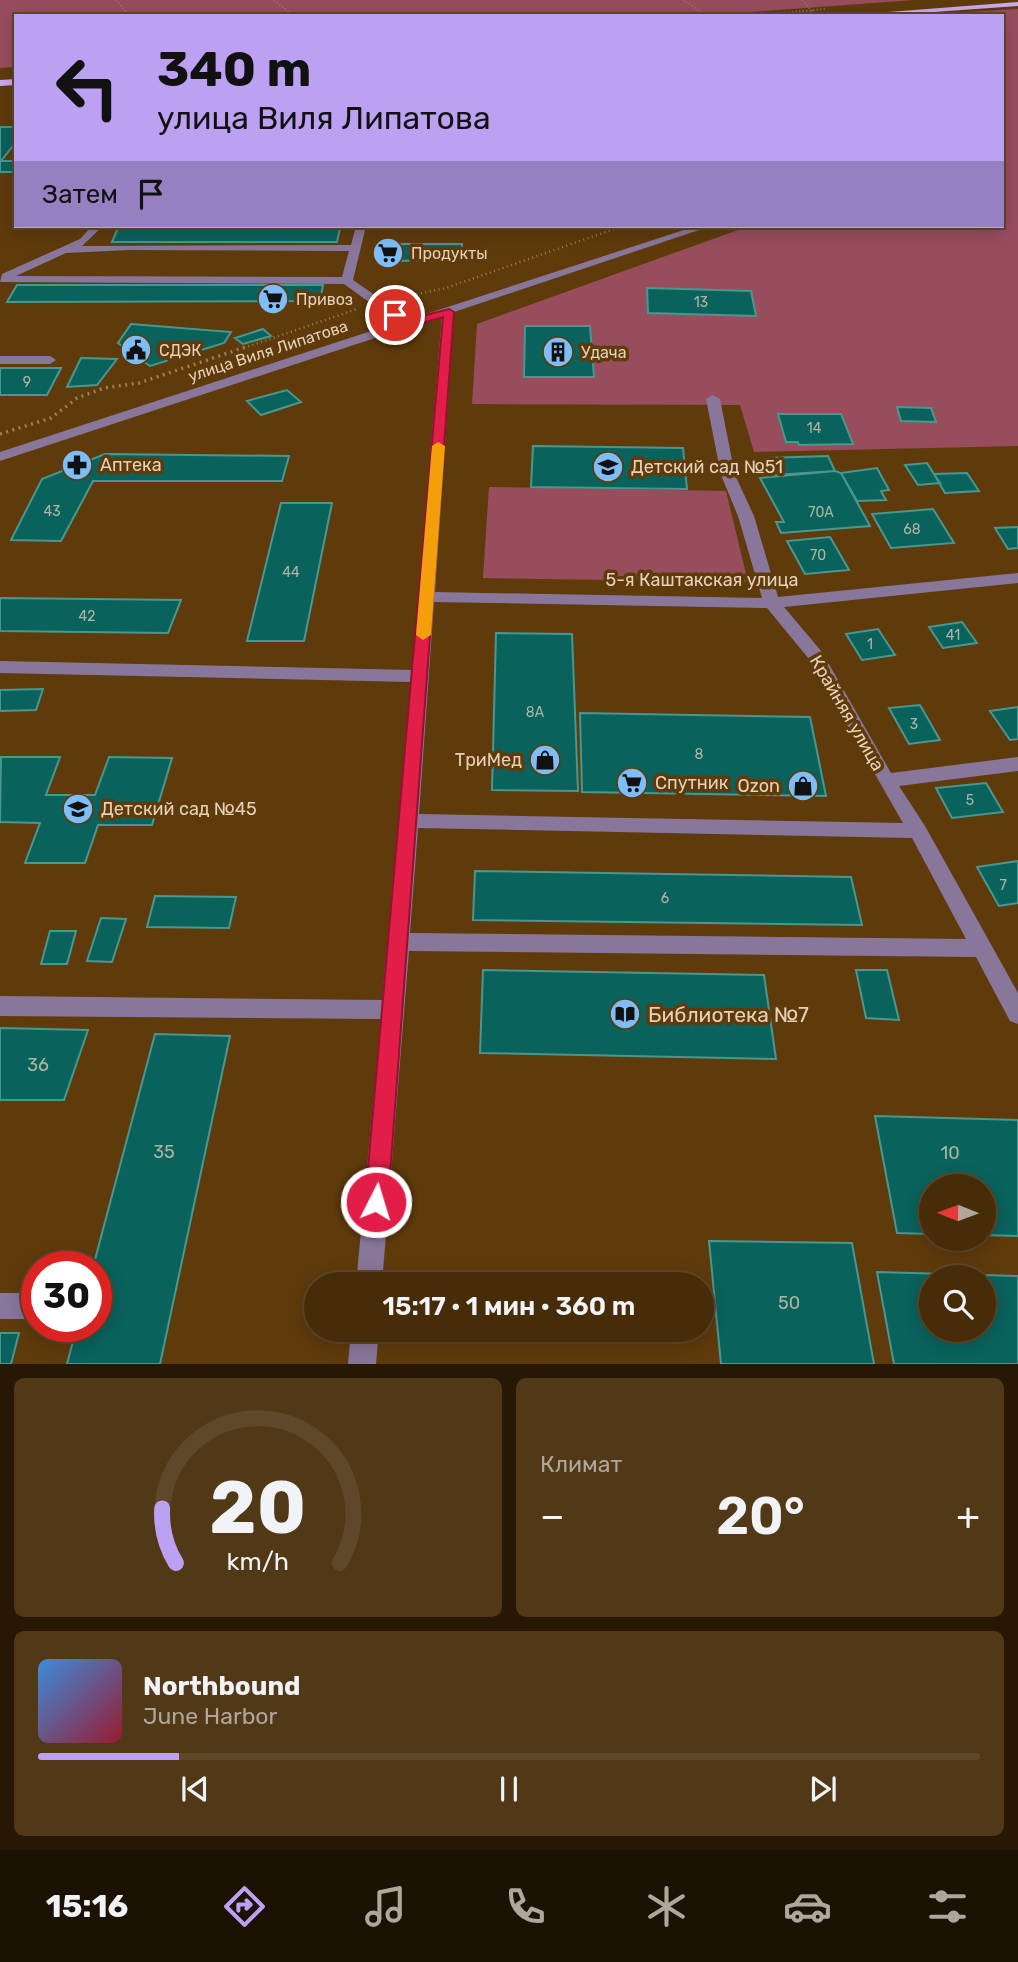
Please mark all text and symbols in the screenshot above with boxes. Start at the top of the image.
text: 340 m [157,40,311,98]
icon: left [42,42,133,133]
text: улица Виля Липатова [157,99,491,137]
icon: arrive [132,175,170,213]
text: Затем [42,179,118,210]
supermarket icon: Продукты [371,236,405,270]
place label: Продукты [411,244,488,263]
supermarket icon: Привоз [256,282,290,316]
pin [365,285,425,345]
place label: Привоз [296,290,353,309]
house number: 13 [694,294,708,311]
icon: arrive [376,296,414,334]
street label: улица Виля Липатова [186,316,350,386]
public building icon: СДЭК [119,333,153,367]
building icon: Удача [541,335,575,369]
place label: СДЭК [159,341,201,360]
place label: Удача [581,343,627,362]
house number: 9 [23,374,31,391]
house number: 14 [807,420,822,437]
pharmacy icon: Аптека [60,448,94,482]
school or university icon: Детский сад №51 [591,450,625,484]
place label: Аптека [100,454,162,476]
place label: Детский сад №51 [631,456,783,478]
house number: 43 [43,503,61,520]
house number: 70А [808,504,834,521]
house number: 68 [903,521,921,538]
house number: 70 [810,547,826,564]
house number: 44 [282,564,300,581]
street label: 5-я Каштакская улица [605,569,799,591]
house number: 42 [79,608,95,625]
house number: 41 [946,627,960,644]
house number: 1 [867,636,873,653]
street label: Крайняя улица [805,651,889,775]
house number: 8А [526,704,545,721]
house number: 3 [910,716,918,733]
shop icon: ТриМед [528,743,562,777]
house number: 8 [695,746,704,763]
place label: ТриМед [455,749,522,771]
supermarket icon: Спутник [615,766,649,800]
shop icon: Ozon [786,769,820,803]
place label: Спутник [655,772,729,794]
place label: Ozon [738,775,780,797]
school or university icon: Детский сад №45 [61,792,95,826]
house number: 5 [966,792,974,809]
place label: Детский сад №45 [101,798,257,820]
house number: 7 [999,877,1007,894]
house number: 6 [661,890,669,907]
library icon: Библиотека №7 [608,997,642,1031]
place label: Библиотека №7 [648,1002,809,1027]
house number: 36 [27,1054,49,1076]
house number: 35 [153,1141,175,1163]
house number: 10 [940,1142,960,1164]
position arrow [339,1165,413,1239]
north arrow [919,1174,996,1251]
map controls [919,1174,996,1342]
speed limit sign: 30 [21,1251,112,1342]
button: search [919,1265,996,1342]
text: 15:17 · 1 мин · 360 m [383,1291,635,1322]
house number: 50 [778,1292,800,1314]
text: Климат [540,1450,622,1478]
text: 20 [210,1466,306,1552]
text: 20° [716,1485,805,1547]
text: − [540,1493,565,1539]
text: + [956,1493,980,1539]
text: km/h [227,1547,289,1576]
text: Northbound [143,1671,301,1702]
text: June Harbor [143,1702,277,1730]
icon: previous [176,1770,214,1808]
icon: pause [490,1770,528,1808]
icon: next [804,1770,842,1808]
icon: directions [220,1882,269,1931]
icon: music [361,1882,410,1931]
icon: phone [501,1882,550,1931]
icon: climate [642,1882,691,1931]
icon: car [783,1882,832,1931]
icon: filters [923,1882,972,1931]
text: 15:16 [46,1887,128,1925]

